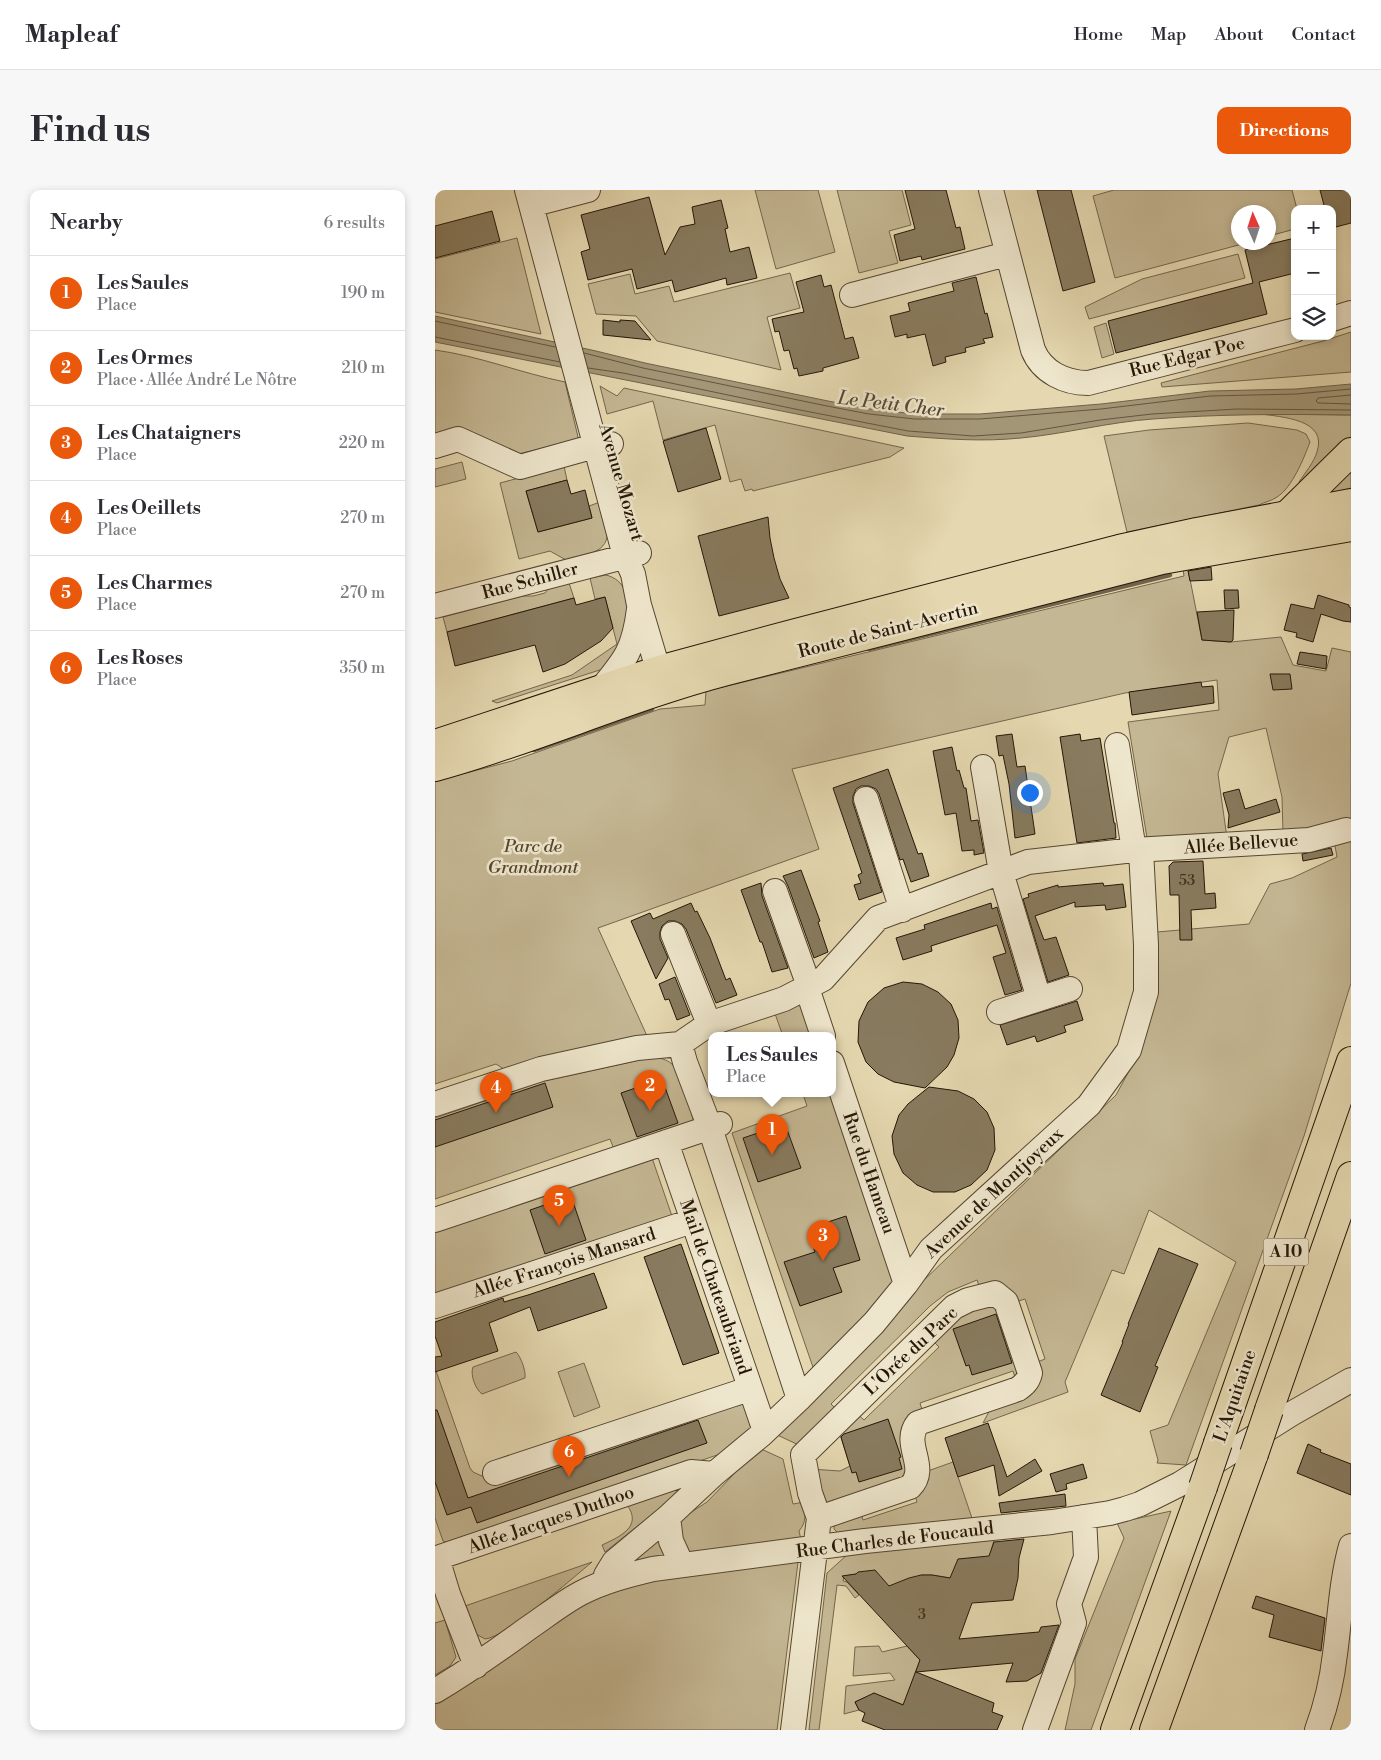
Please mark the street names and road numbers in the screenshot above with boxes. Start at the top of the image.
street label: Rue Edgar Poe [1127,332,1247,382]
street label: Avenue Mozart [593,419,649,544]
street label: Rue Schiller [479,557,581,605]
street label: Route de Saint-Avertin [796,596,981,664]
street label: Allée Bellevue [1182,829,1299,860]
street label: Rue du Hameau [837,1109,901,1238]
street label: Avenue de Montjoyeux [919,1122,1069,1264]
street label: Mail de Chateaubriand [674,1196,756,1379]
street label: Allée François Mansard [468,1222,659,1304]
road number: A 10 [1263,1238,1309,1266]
street label: L'Orée du Parc [859,1301,963,1401]
street label: L'Aquitaine [1208,1347,1262,1445]
street label: Allée Jacques Duthoo [464,1481,637,1560]
street label: Rue Charles de Foucauld [795,1516,996,1564]

